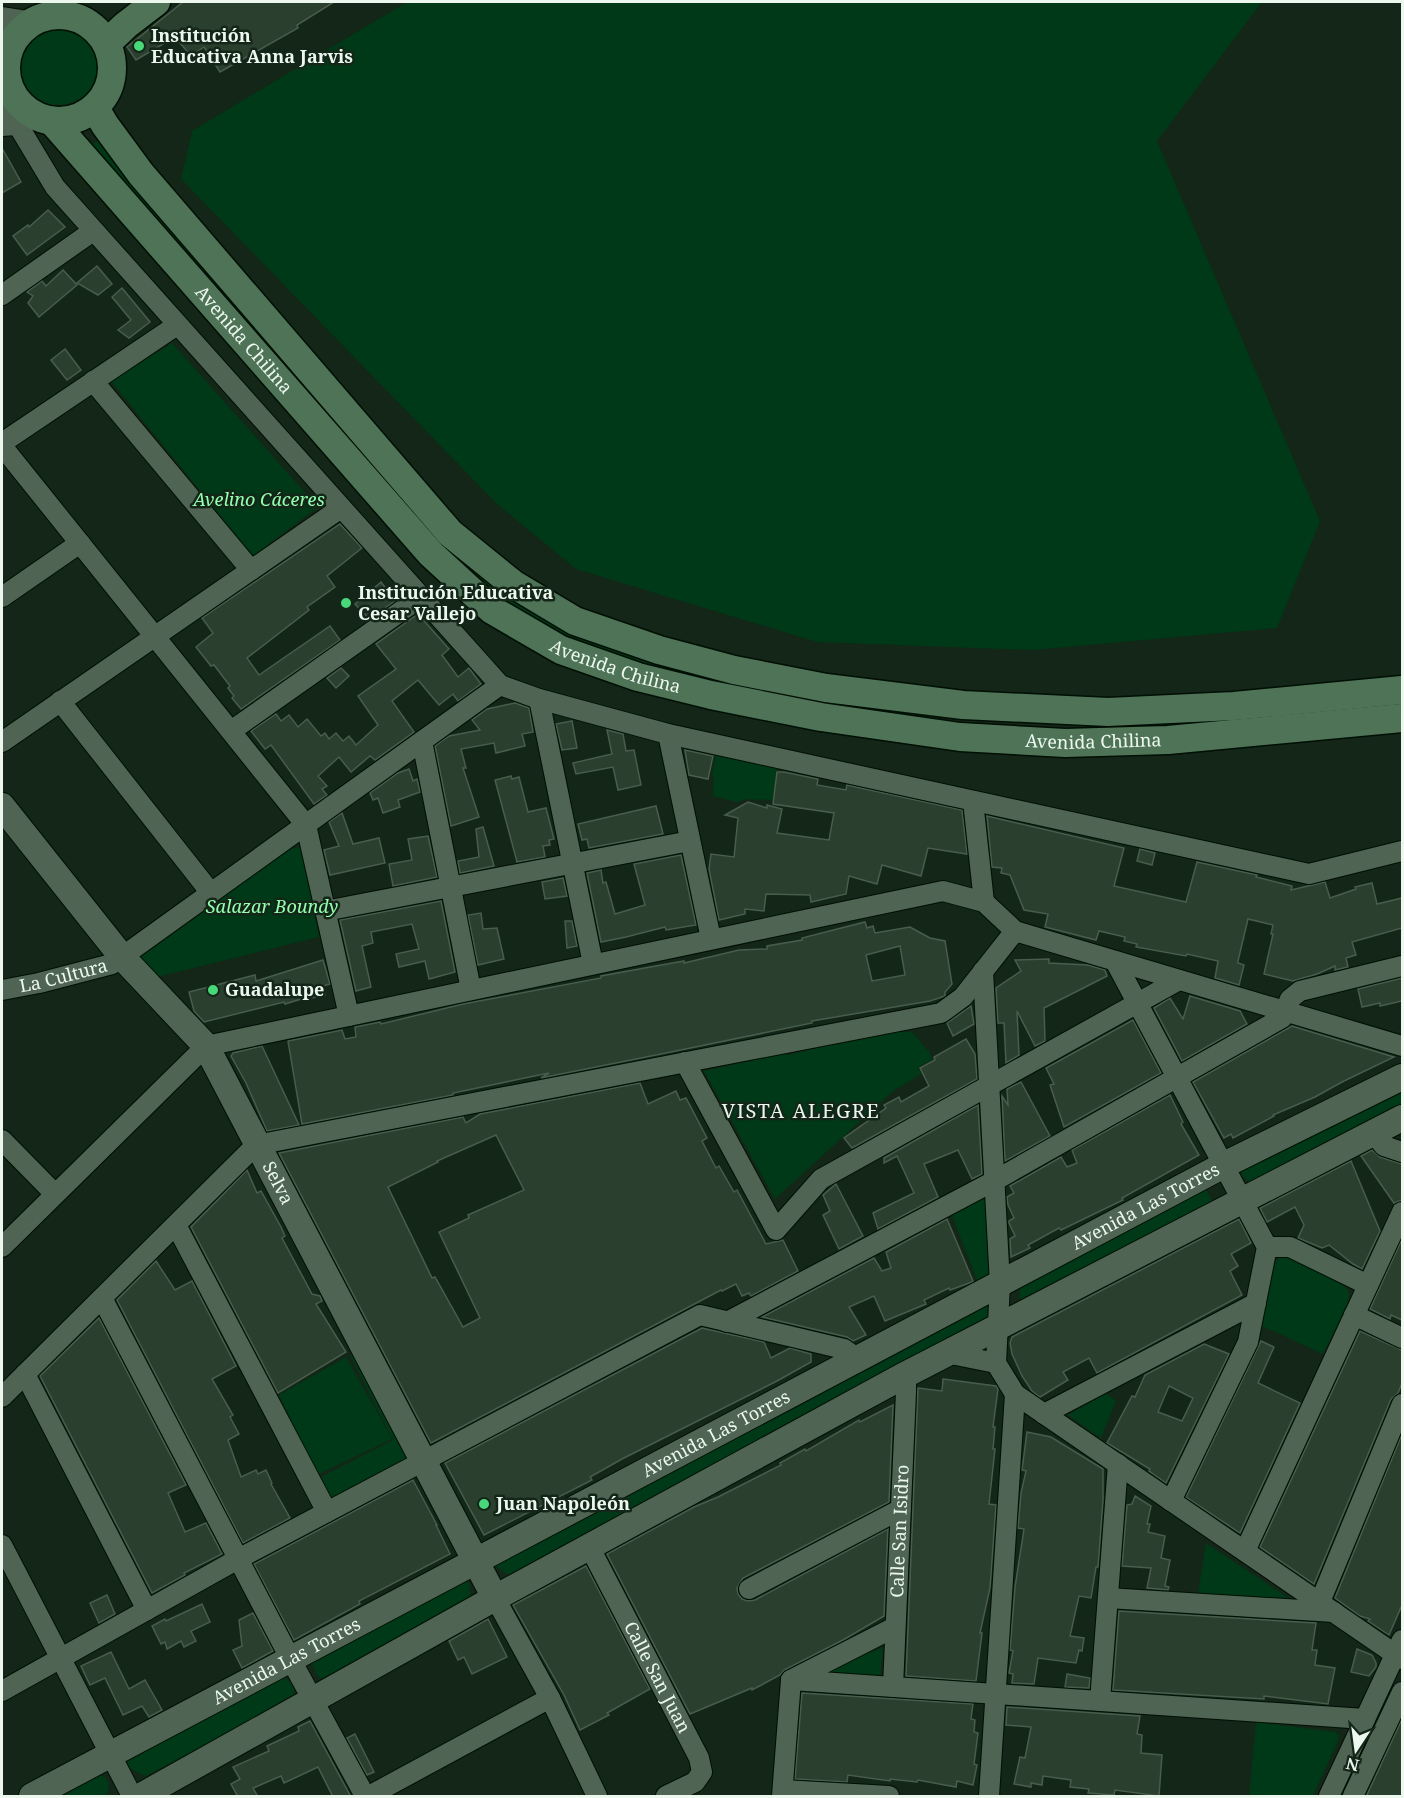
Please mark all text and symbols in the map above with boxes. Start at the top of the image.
place label: Institución Educativa Anna Jarvis [151,23,353,68]
marker: Institución Educativa Anna Jarvis [132,39,146,53]
street label: Avenida Chilina [190,280,298,399]
park label: Avelino Cáceres [191,487,325,511]
place label: Institución Educativa Cesar Vallejo [358,580,554,625]
marker: Institución Educativa Cesar Vallejo [339,596,353,610]
street label: Avenida Chilina [546,633,683,698]
street label: Avenida Chilina [1025,727,1162,754]
park label: Salazar Boundy [206,894,338,918]
street label: La Cultura [17,953,110,997]
place label: Guadalupe [225,977,324,1001]
marker: Guadalupe [206,983,220,997]
district label: VISTA ALEGRE [722,1097,880,1124]
street label: Selva [257,1157,300,1208]
street label: Avenida Las Torres [1067,1157,1223,1255]
street label: Avenida Las Torres [637,1384,794,1482]
street label: Calle San Isidro [884,1464,914,1598]
place label: Juan Napoleón [495,1491,630,1515]
marker: Juan Napoleón [477,1497,491,1511]
street label: Avenida Las Torres [208,1611,364,1709]
street label: Calle San Juan [619,1617,697,1737]
north arrow [1326,1720,1386,1780]
text: N [1344,1752,1361,1777]

